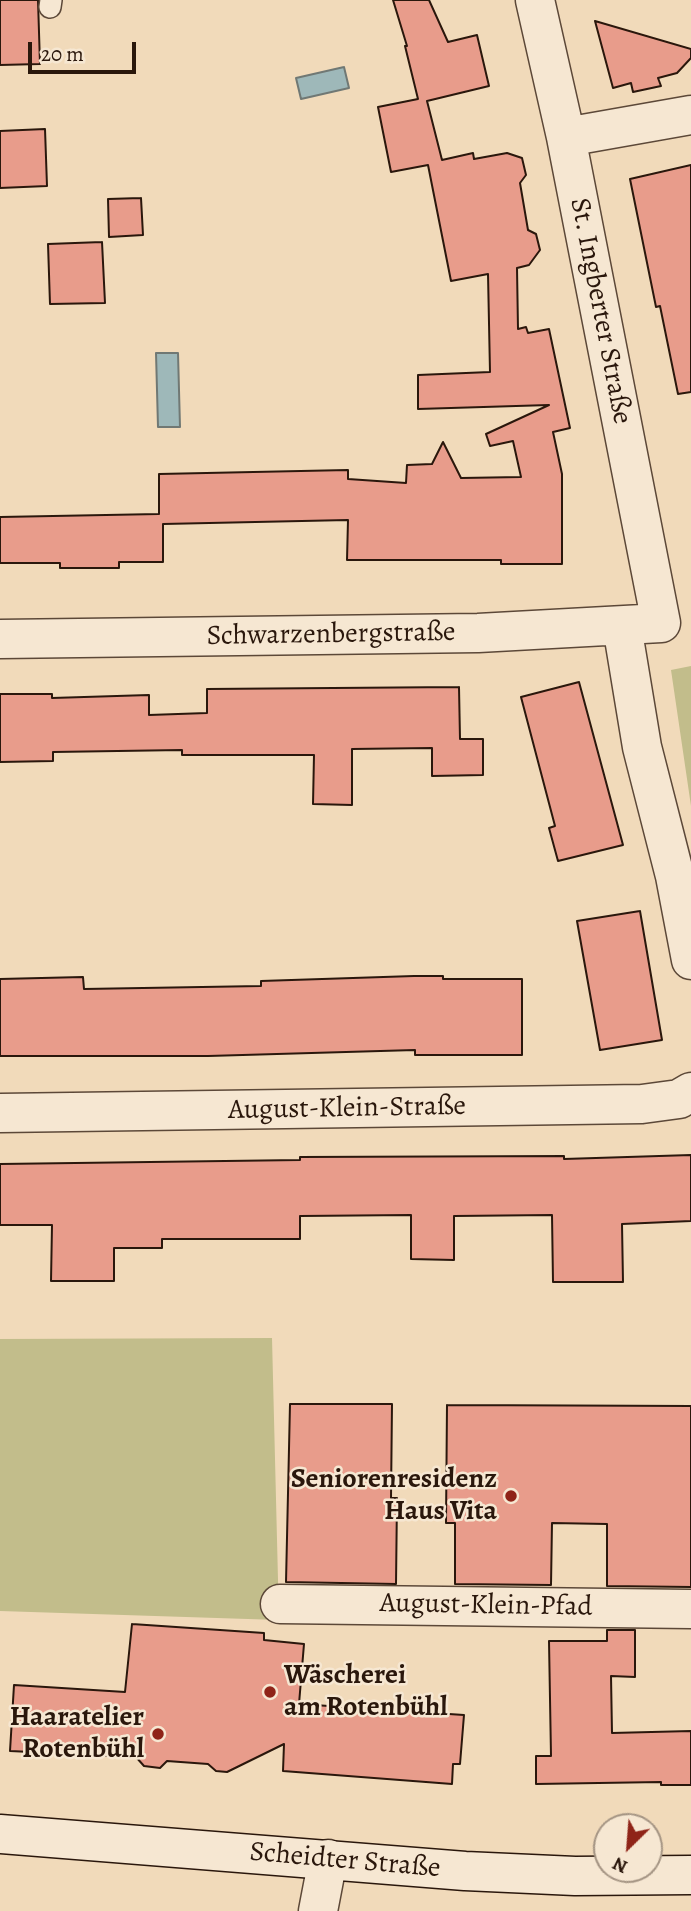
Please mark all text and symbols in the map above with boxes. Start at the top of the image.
scale bar [32,28,140,72]
text: 20 m [41,40,84,68]
street label: St. Ingberter Straße [562,195,638,427]
street label: Schwarzenbergstraße [206,616,456,654]
street label: August-Klein-Straße [228,1090,466,1128]
place label: Seniorenresidenz Haus Vita [291,1463,497,1529]
marker: Seniorenresidenz Haus Vita [503,1488,519,1504]
street label: August-Klein-Pfad [379,1587,593,1625]
place label: Wäscherei am Rotenbühl [284,1659,448,1725]
marker: Wäscherei am Rotenbühl [262,1684,278,1700]
place label: Haaratelier Rotenbühl [10,1701,144,1767]
marker: Haaratelier Rotenbühl [150,1726,166,1742]
north arrow [593,1813,663,1883]
street label: Scheidter Straße [248,1836,442,1886]
text: N [608,1851,632,1880]

